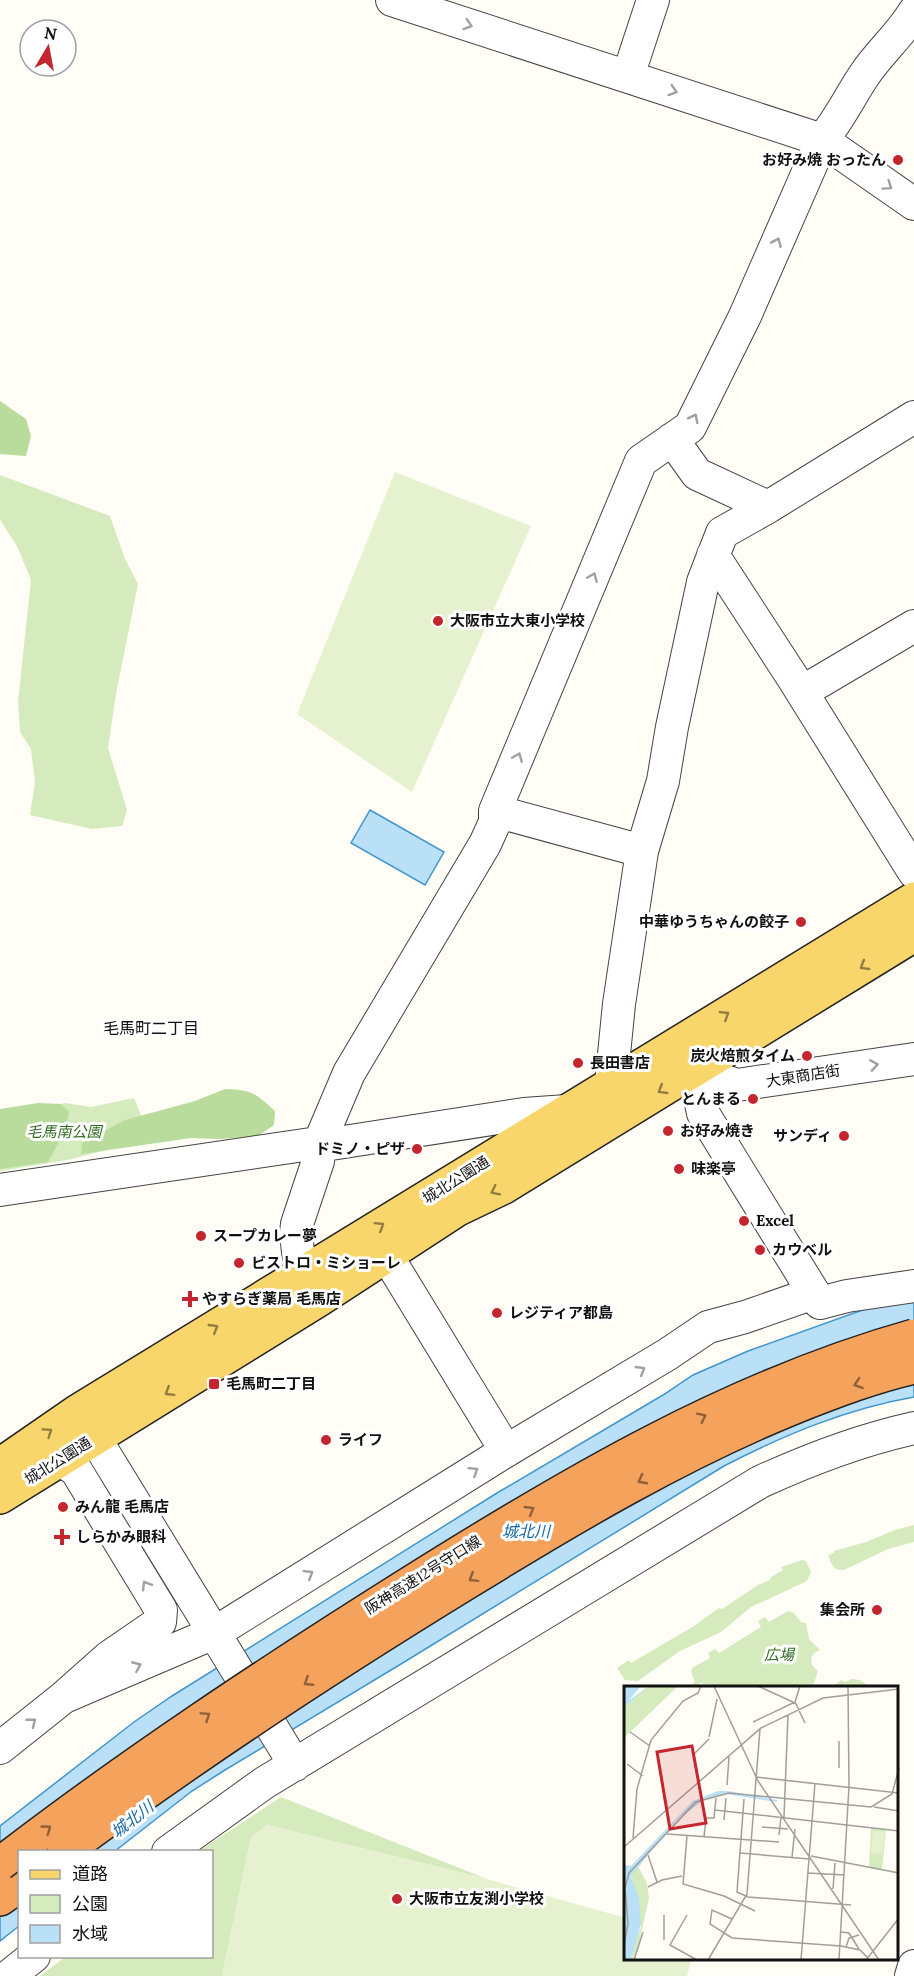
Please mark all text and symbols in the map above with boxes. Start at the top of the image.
one-way arrow [462,17,473,30]
north arrow [18,18,78,78]
text: N [43,22,58,44]
one-way arrow [667,84,678,96]
place label: お好み焼 おったん [762,150,886,169]
marker: お好み焼 おったん [891,153,905,167]
one-way arrow [881,179,892,190]
one-way arrow [770,237,782,248]
one-way arrow [687,414,698,424]
one-way arrow [586,573,598,584]
place label: 大阪市立大東小学校 [450,611,585,630]
marker: 大阪市立大東小学校 [431,614,445,628]
one-way arrow [511,753,523,764]
place label: 中華ゆうちゃんの餃子 [639,912,789,931]
marker: 中華ゆうちゃんの餃子 [794,915,808,929]
one-way arrow [860,959,870,971]
one-way arrow [719,1010,729,1022]
district label: 毛馬町二丁目 [103,1018,199,1038]
place label: 炭火焙煎タイム [690,1046,795,1065]
marker: 炭火焙煎タイム [800,1049,814,1063]
place label: 長田書店 [590,1053,650,1072]
marker: 長田書店 [571,1056,585,1070]
one-way arrow [870,1059,879,1071]
street label: 大東商店街 [764,1060,841,1091]
one-way arrow [658,1082,668,1094]
place label: とんまる [681,1089,741,1108]
marker: とんまる [746,1092,760,1106]
place label: お好み焼き [680,1121,755,1140]
park label: 毛馬南公園 [26,1122,103,1141]
marker: お好み焼き [661,1124,675,1138]
place label: サンディ [773,1126,832,1145]
marker: サンディ [837,1129,851,1143]
place label: ドミノ・ピザ [315,1139,405,1158]
marker: ドミノ・ピザ [410,1142,424,1156]
street label: 城北公園通 [419,1152,493,1208]
place label: 味楽亭 [691,1159,736,1178]
marker: 味楽亭 [672,1162,686,1176]
one-way arrow [491,1184,502,1195]
place label: Excel [756,1211,794,1230]
marker: Excel [737,1214,751,1228]
one-way arrow [374,1222,384,1234]
place label: スープカレー夢 [213,1226,317,1245]
marker: スープカレー夢 [194,1229,208,1243]
place label: カウベル [772,1240,832,1259]
marker: カウベル [753,1243,767,1257]
place label: ビストロ・ミショーレ [251,1253,401,1272]
marker: ビストロ・ミショーレ [232,1256,246,1270]
place label: やすらぎ薬局 毛馬店 [202,1289,341,1308]
marker: やすらぎ薬局 毛馬店 [183,1292,197,1306]
place label: レジティア都島 [509,1303,613,1322]
marker: レジティア都島 [490,1306,504,1320]
one-way arrow [207,1325,218,1336]
one-way arrow [635,1366,645,1378]
place label: 毛馬町二丁目 [226,1374,316,1393]
one-way arrow [853,1376,864,1389]
marker: 毛馬町二丁目 [207,1377,221,1391]
one-way arrow [165,1385,175,1397]
one-way arrow [695,1413,706,1425]
one-way arrow [42,1428,53,1439]
place label: ライフ [338,1430,383,1449]
street label: 城北公園通 [21,1433,95,1489]
marker: ライフ [319,1433,333,1447]
one-way arrow [468,1467,478,1479]
one-way arrow [638,1473,648,1484]
place label: みん龍 毛馬店 [75,1497,169,1516]
marker: みん龍 毛馬店 [56,1500,70,1514]
one-way arrow [524,1506,534,1517]
water label: 城北川 [502,1521,552,1541]
place label: しらかみ眼科 [76,1527,166,1546]
marker: しらかみ眼科 [53,1528,71,1546]
street label: 阪神高速12号守口線 [361,1531,484,1618]
one-way arrow [303,1570,313,1582]
one-way arrow [469,1571,480,1582]
one-way arrow [142,1581,154,1591]
place label: 集会所 [819,1600,865,1619]
marker: 集会所 [870,1603,884,1617]
park label: 広場 [764,1645,796,1664]
one-way arrow [131,1661,142,1673]
one-way arrow [304,1674,314,1686]
inset map [624,1686,899,1961]
one-way arrow [199,1712,210,1723]
one-way arrow [25,1719,36,1730]
water label: 城北川 [107,1795,159,1842]
one-way arrow [40,1825,51,1836]
legend [18,1850,213,1958]
text: 道路 [72,1862,108,1885]
place label: 大阪市立友渕小学校 [409,1889,544,1908]
text: 公園 [72,1892,108,1915]
marker: 大阪市立友渕小学校 [390,1892,404,1906]
text: 水域 [72,1922,108,1945]

